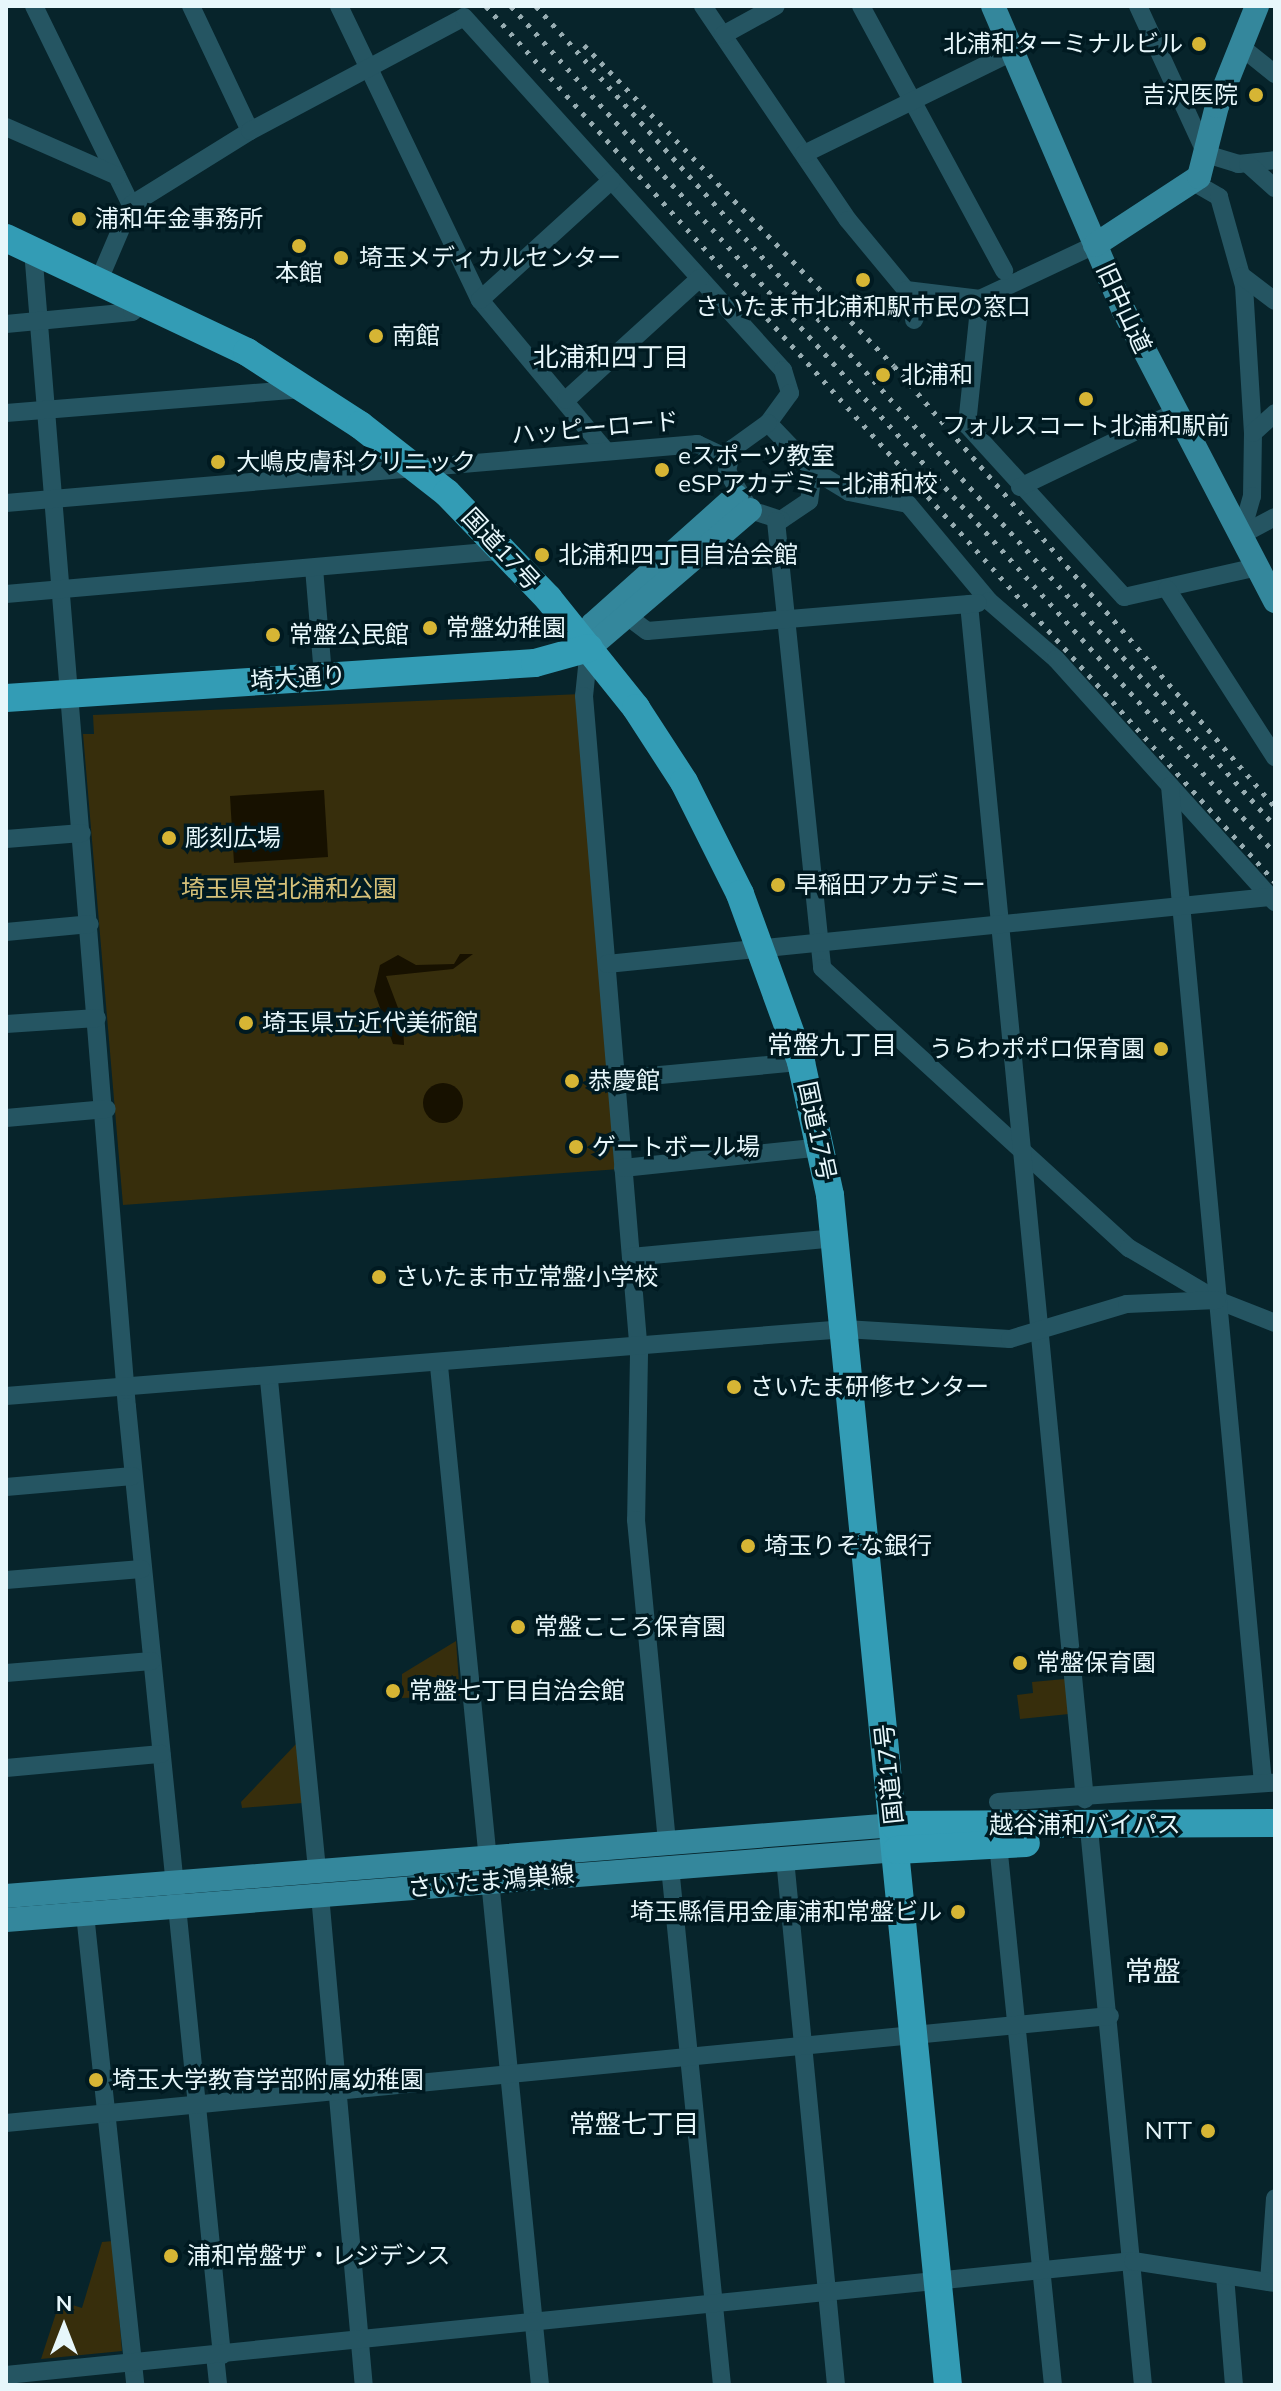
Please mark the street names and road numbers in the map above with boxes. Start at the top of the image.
street label: 旧中山道 [1091,258,1157,358]
street label: ハッピーロード [510,406,680,450]
street label: 国道17号 [456,502,546,596]
street label: 埼大通り [249,660,347,696]
street label: 国道17号 [792,1079,842,1183]
street label: 国道17号 [869,1722,909,1826]
street label: 越谷浦和バイパス [989,1811,1181,1839]
street label: さいたま鴻巣線 [406,1859,576,1903]

